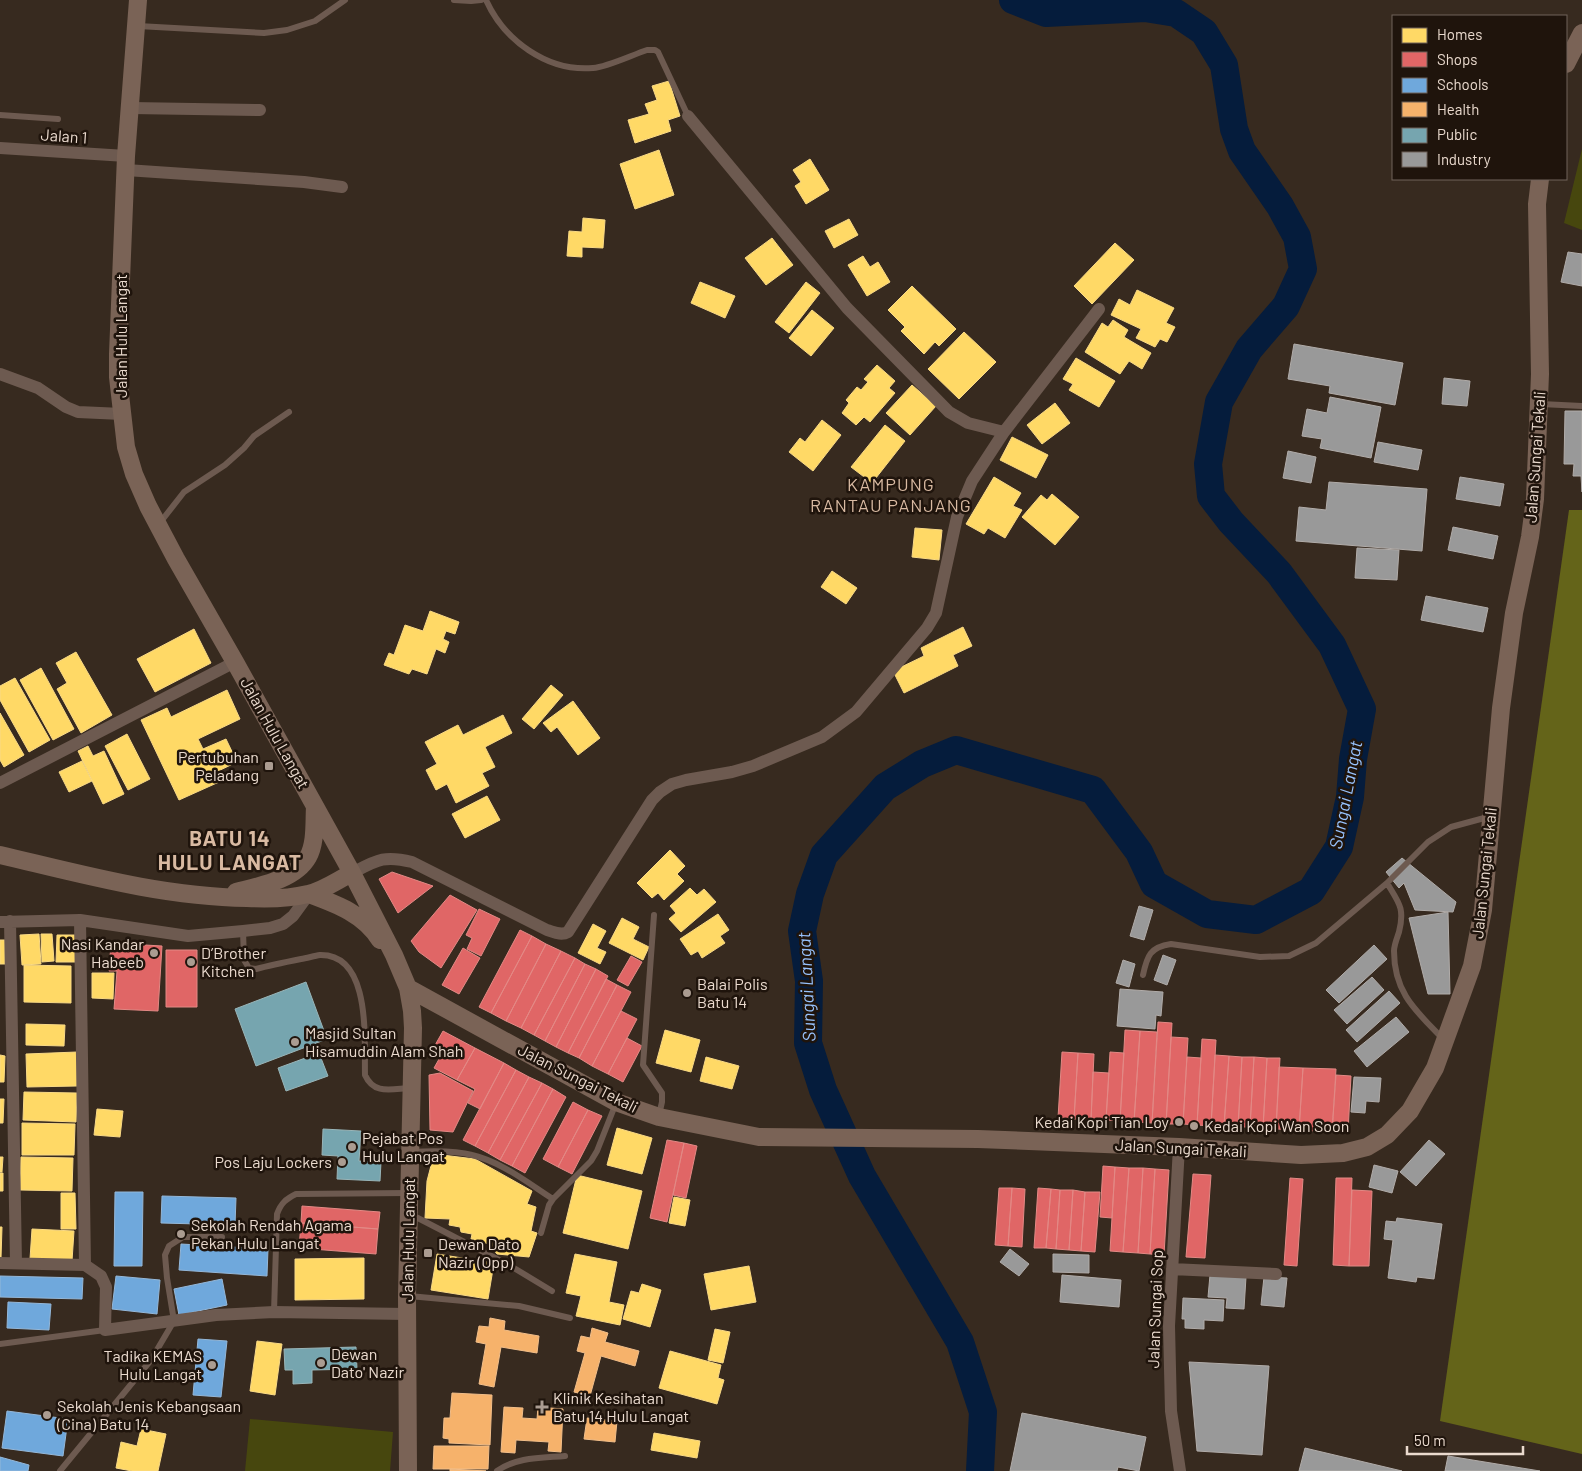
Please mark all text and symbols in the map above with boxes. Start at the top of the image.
legend [1392,15,1567,180]
text: Homes [1437,25,1482,43]
text: Shops [1437,50,1477,68]
text: Schools [1437,75,1489,93]
text: Health [1437,100,1479,118]
street label: Jalan 1 [40,124,88,147]
text: Public [1437,125,1477,143]
text: Industry [1437,150,1491,168]
street label: Jalan Hulu Langat [111,274,130,398]
street label: Jalan Sungai Tekali [1520,390,1549,523]
district label: KAMPUNG RANTAU PANJANG [810,473,972,516]
street label: Jalan Hulu Langat [237,674,314,792]
water label: Sungai Langat [1324,738,1366,851]
place label: Pertubuhan Peladang [178,747,259,784]
marker: Pertubuhan Peladang [263,760,275,772]
street label: Jalan Sungai Tekali [1467,806,1500,940]
district label: BATU 14 HULU LANGAT [158,825,302,874]
water label: Sungai Langat [792,931,820,1042]
place label: Nasi Kandar Habeeb [61,934,144,971]
place label: D’Brother Kitchen [201,943,266,980]
marker: Nasi Kandar Habeeb [148,947,160,959]
marker: D’Brother Kitchen [185,956,197,968]
place label: Balai Polis Batu 14 [697,974,768,1011]
marker: Balai Polis Batu 14 [681,987,693,999]
place label: Masjid Sultan Hisamuddin Alam Shah [305,1023,463,1060]
marker: Masjid Sultan Hisamuddin Alam Shah [289,1036,301,1048]
street label: Jalan Sungai Tekali [515,1039,641,1116]
place label: Kedai Kopi Tian Loy [1035,1112,1170,1131]
marker: Kedai Kopi Tian Loy [1173,1116,1185,1128]
place label: Kedai Kopi Wan Soon [1204,1116,1349,1135]
marker: Kedai Kopi Wan Soon [1188,1120,1200,1132]
place label: Pejabat Pos Hulu Langat [362,1128,445,1165]
street label: Jalan Sungai Tekali [1115,1135,1247,1160]
marker: Pejabat Pos Hulu Langat [346,1141,358,1153]
place label: Pos Laju Lockers [214,1152,332,1171]
marker: Pos Laju Lockers [336,1156,348,1168]
street label: Jalan Hulu Langat [397,1178,418,1302]
place label: Sekolah Rendah Agama Pekan Hulu Langat [191,1215,352,1252]
marker: Sekolah Rendah Agama Pekan Hulu Langat [175,1228,187,1240]
place label: Dewan Dato Nazir (Opp) [438,1234,520,1271]
marker: Dewan Dato Nazir (Opp) [422,1247,434,1259]
street label: Jalan Sungai Sop [1143,1249,1166,1369]
place label: Dewan Dato' Nazir [331,1344,405,1381]
place label: Tadika KEMAS Hulu Langat [104,1346,202,1383]
marker: Dewan Dato' Nazir [315,1357,327,1369]
marker: Tadika KEMAS Hulu Langat [206,1359,218,1371]
place label: Klinik Kesihatan Batu 14 Hulu Langat [553,1388,689,1425]
place label: Sekolah Jenis Kebangsaan (Cina) Batu 14 [56,1396,241,1433]
marker: Klinik Kesihatan Batu 14 Hulu Langat [535,1400,549,1414]
marker: Sekolah Jenis Kebangsaan (Cina) Batu 14 [41,1409,53,1421]
scale bar [1407,1424,1523,1456]
text: 50 m [1414,1431,1446,1449]

